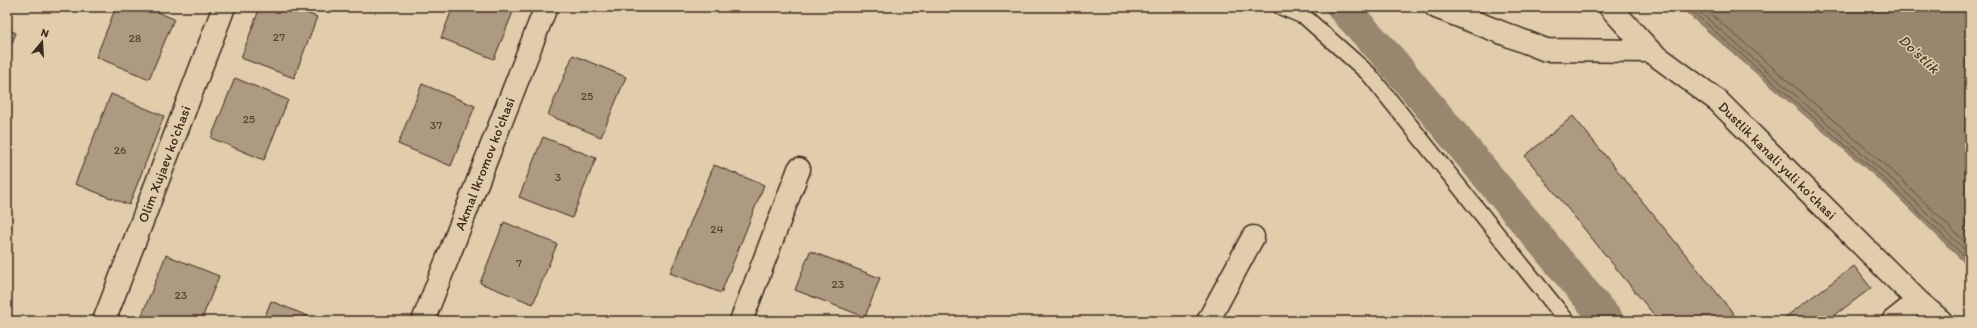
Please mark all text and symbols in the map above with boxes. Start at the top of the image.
north arrow [22,22,62,62]
text: N [39,26,50,40]
house number: 27 [273,30,285,44]
house number: 28 [129,31,142,45]
water label: Do'stlik [1895,31,1944,78]
house number: 25 [581,89,593,103]
street label: Akmal Ikromov ko'chasi [451,95,518,233]
street label: Dustlik kanali yuli ko'chasi [1715,98,1840,223]
street label: Olim Xujaev ko'chasi [134,103,194,225]
house number: 25 [243,112,255,126]
house number: 37 [430,118,442,132]
house number: 26 [114,143,126,157]
house number: 3 [555,170,562,184]
house number: 24 [710,222,724,236]
house number: 7 [516,256,522,270]
house number: 23 [832,277,845,291]
house number: 23 [175,288,188,302]

